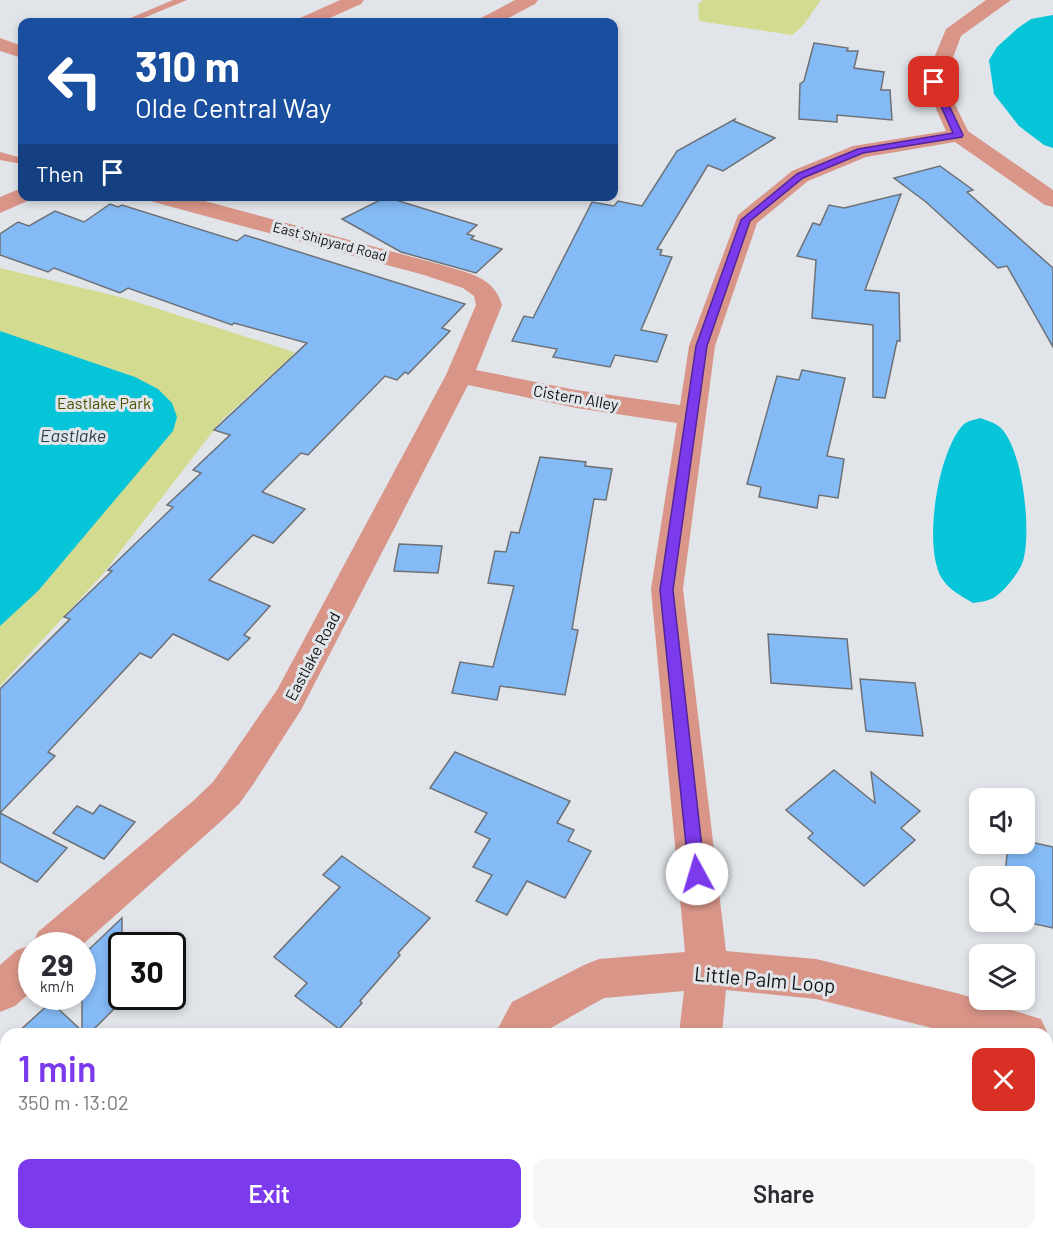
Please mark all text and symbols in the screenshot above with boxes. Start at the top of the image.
text: 310 m [135,40,240,90]
icon: left [36,42,114,120]
pin [908,56,959,107]
icon: arrive [917,65,950,98]
text: Olde Central Way [135,91,331,123]
icon: arrive [96,156,129,189]
text: Then [36,160,84,186]
street label: East Shipyard Road [271,218,389,264]
street label: Cistern Alley [532,380,621,414]
park label: Eastlake Park [57,393,151,412]
water label: Eastlake [40,424,106,446]
street label: Eastlake Road [281,608,343,704]
map controls [969,788,1035,1010]
button: sound [969,788,1035,854]
position arrow [665,842,729,906]
button: search [969,866,1035,932]
speed limit sign: 30 [108,932,186,1010]
button: layers [969,944,1035,1010]
text: 29 [41,946,73,982]
street label: Little Palm Loop [693,961,837,997]
text: km/h [40,977,74,995]
text: 1 min [18,1046,97,1089]
button: close [972,1048,1035,1111]
text: 350 m · 13:02 [18,1090,129,1114]
button: Exit [18,1159,521,1228]
button: Share [533,1159,1035,1228]

